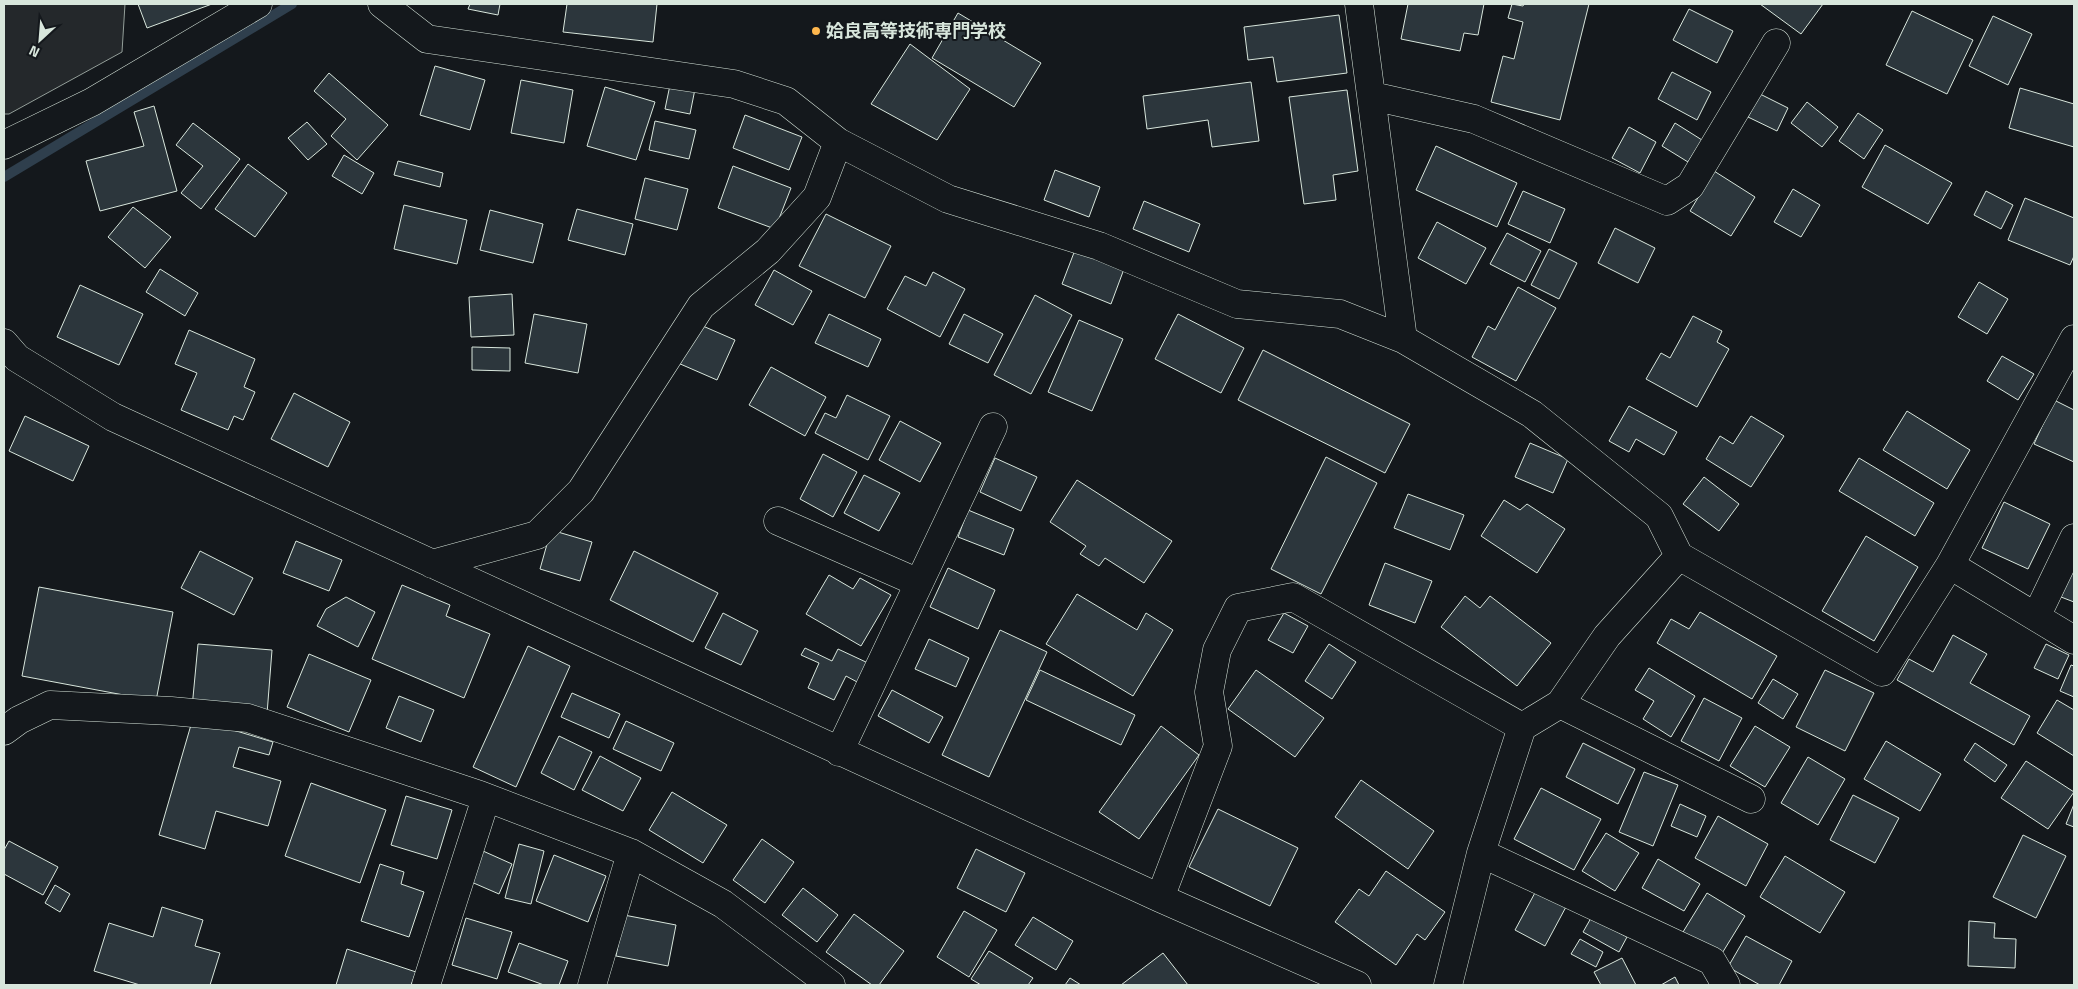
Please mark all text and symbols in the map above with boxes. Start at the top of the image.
north arrow [15,15,65,65]
place label: 姶良高等技術専門学校 [826,17,1006,44]
marker: 姶良高等技術専門学校 [810,25,822,37]
text: N [25,41,43,64]

